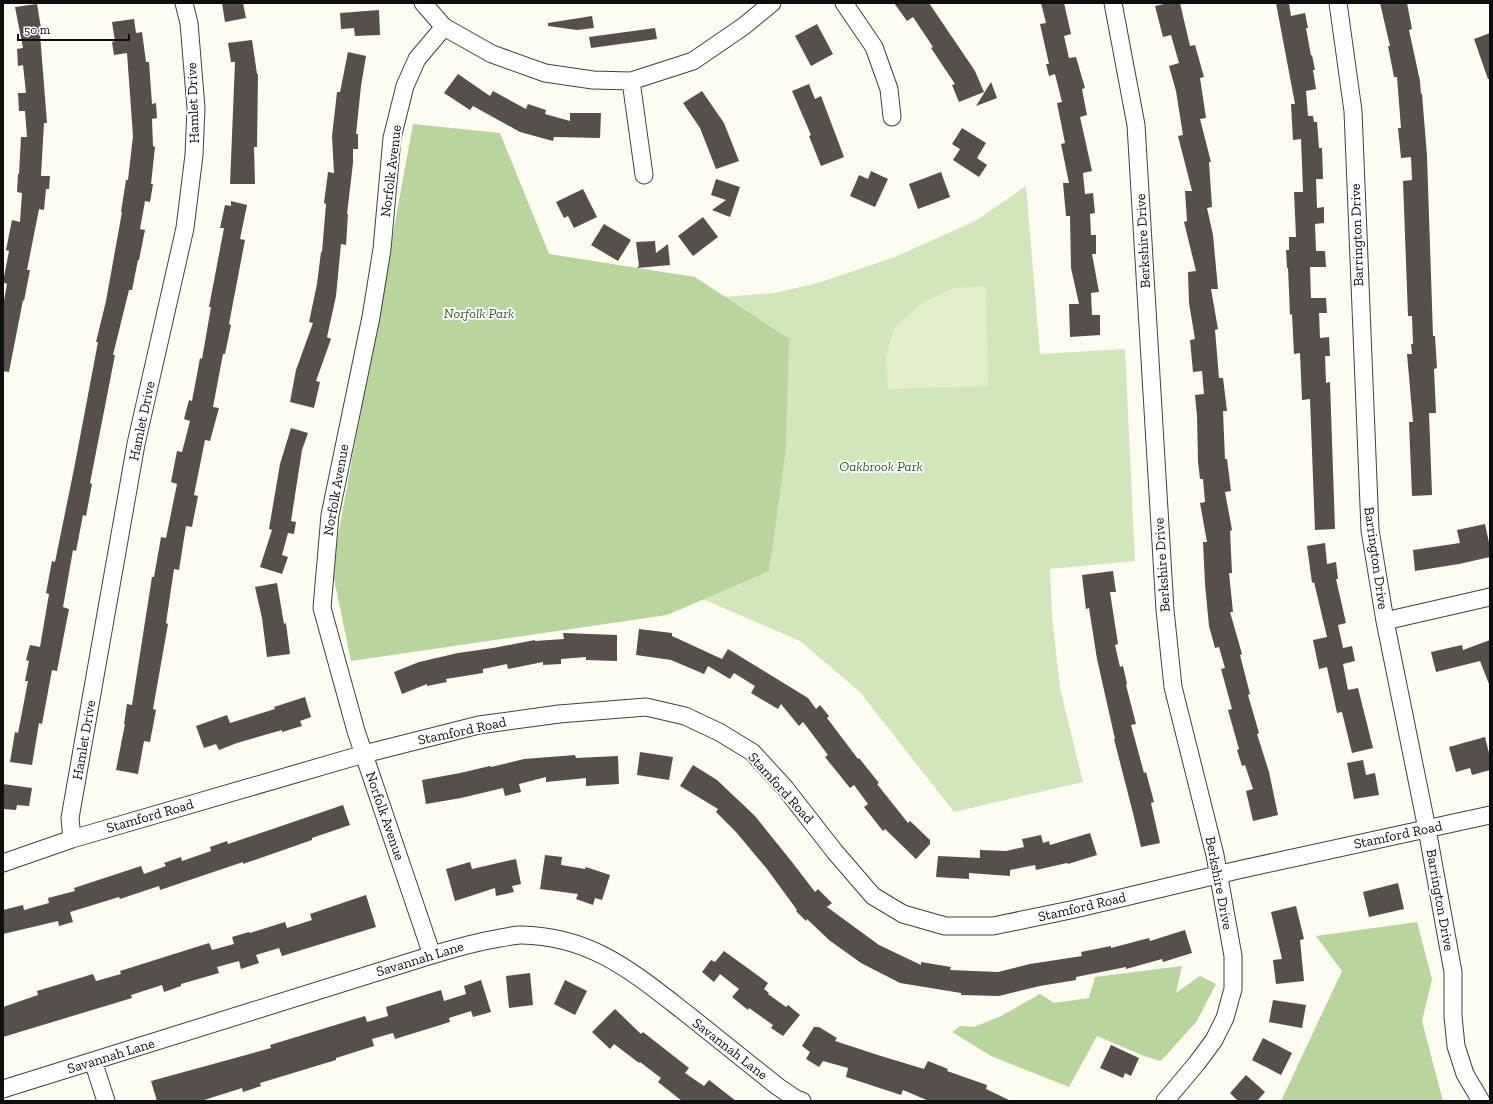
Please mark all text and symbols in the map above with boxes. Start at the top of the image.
scale bar [18,16,129,42]
text: 50 m [24,23,51,37]
street label: Hamlet Drive [183,62,203,144]
street label: Norfolk Avenue [377,124,405,218]
street label: Barrington Drive [1347,183,1367,287]
street label: Berkshire Drive [1132,193,1154,289]
park label: Norfolk Park [444,305,514,322]
street label: Hamlet Drive [125,379,159,462]
street label: Norfolk Avenue [320,442,352,537]
park label: Oakbrook Park [839,458,923,475]
street label: Barrington Drive [1360,506,1392,611]
street label: Berkshire Drive [1150,517,1174,613]
street label: Hamlet Drive [69,698,99,781]
street label: Stamford Road [416,713,508,749]
street label: Stamford Road [745,749,818,827]
street label: Norfolk Avenue [362,769,408,863]
street label: Stamford Road [104,795,196,837]
street label: Stamford Road [1352,817,1444,853]
street label: Berkshire Drive [1202,835,1236,931]
street label: Barrington Drive [1423,848,1457,953]
street label: Stamford Road [1036,889,1128,925]
street label: Savannah Lane [374,938,466,980]
street label: Savannah Lane [689,1014,771,1084]
street label: Savannah Lane [65,1035,157,1077]

